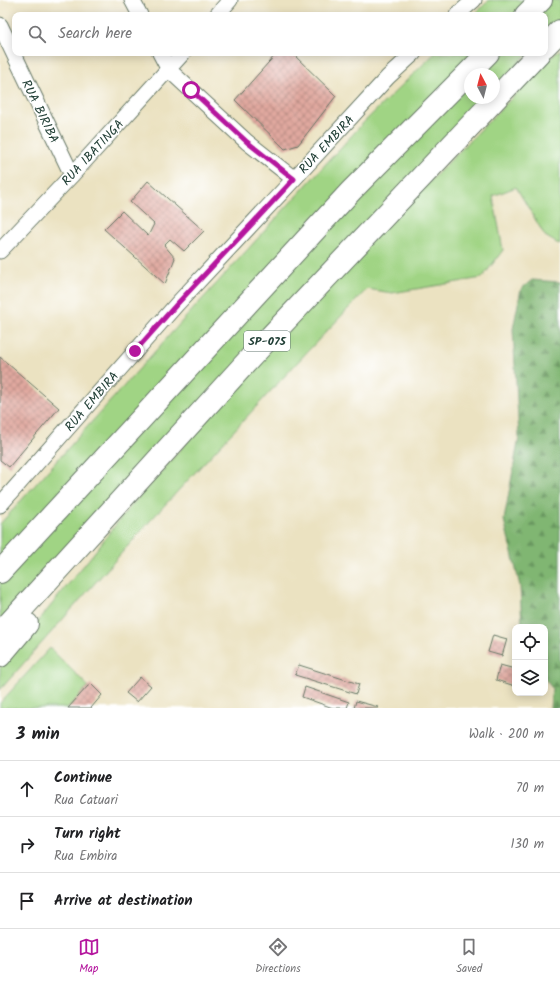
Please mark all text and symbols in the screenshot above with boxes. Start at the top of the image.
search box [12,12,548,56]
text: Search here [58,22,132,46]
icon: search [26,23,48,45]
north arrow [464,68,500,104]
street label: RUA BIRIBA [15,76,64,147]
route start [182,81,200,99]
street label: RUA EMBIRA [294,111,360,179]
street label: RUA IBATINGA [57,115,130,191]
road number: SP-075 [244,331,290,351]
route end [126,342,144,360]
street label: RUA EMBIRA [60,367,124,437]
map controls [512,624,548,696]
button: locate [512,624,548,660]
button: layers [512,660,548,696]
text: 3 min [16,721,60,748]
text: Walk · 200 m [469,724,544,745]
text: Continue [54,766,112,790]
icon: ahead [16,778,38,800]
text: 70 m [516,778,544,799]
text: Rua Catuari [54,790,118,811]
text: Turn right [54,822,121,846]
icon: right [16,834,38,856]
text: 130 m [510,834,544,855]
text: Rua Embira [54,846,117,867]
text: Arrive at destination [54,889,193,913]
icon: arrive [16,890,38,912]
tab: Map [78,936,100,978]
tab: Directions [255,936,301,978]
tab: Saved [456,936,482,978]

